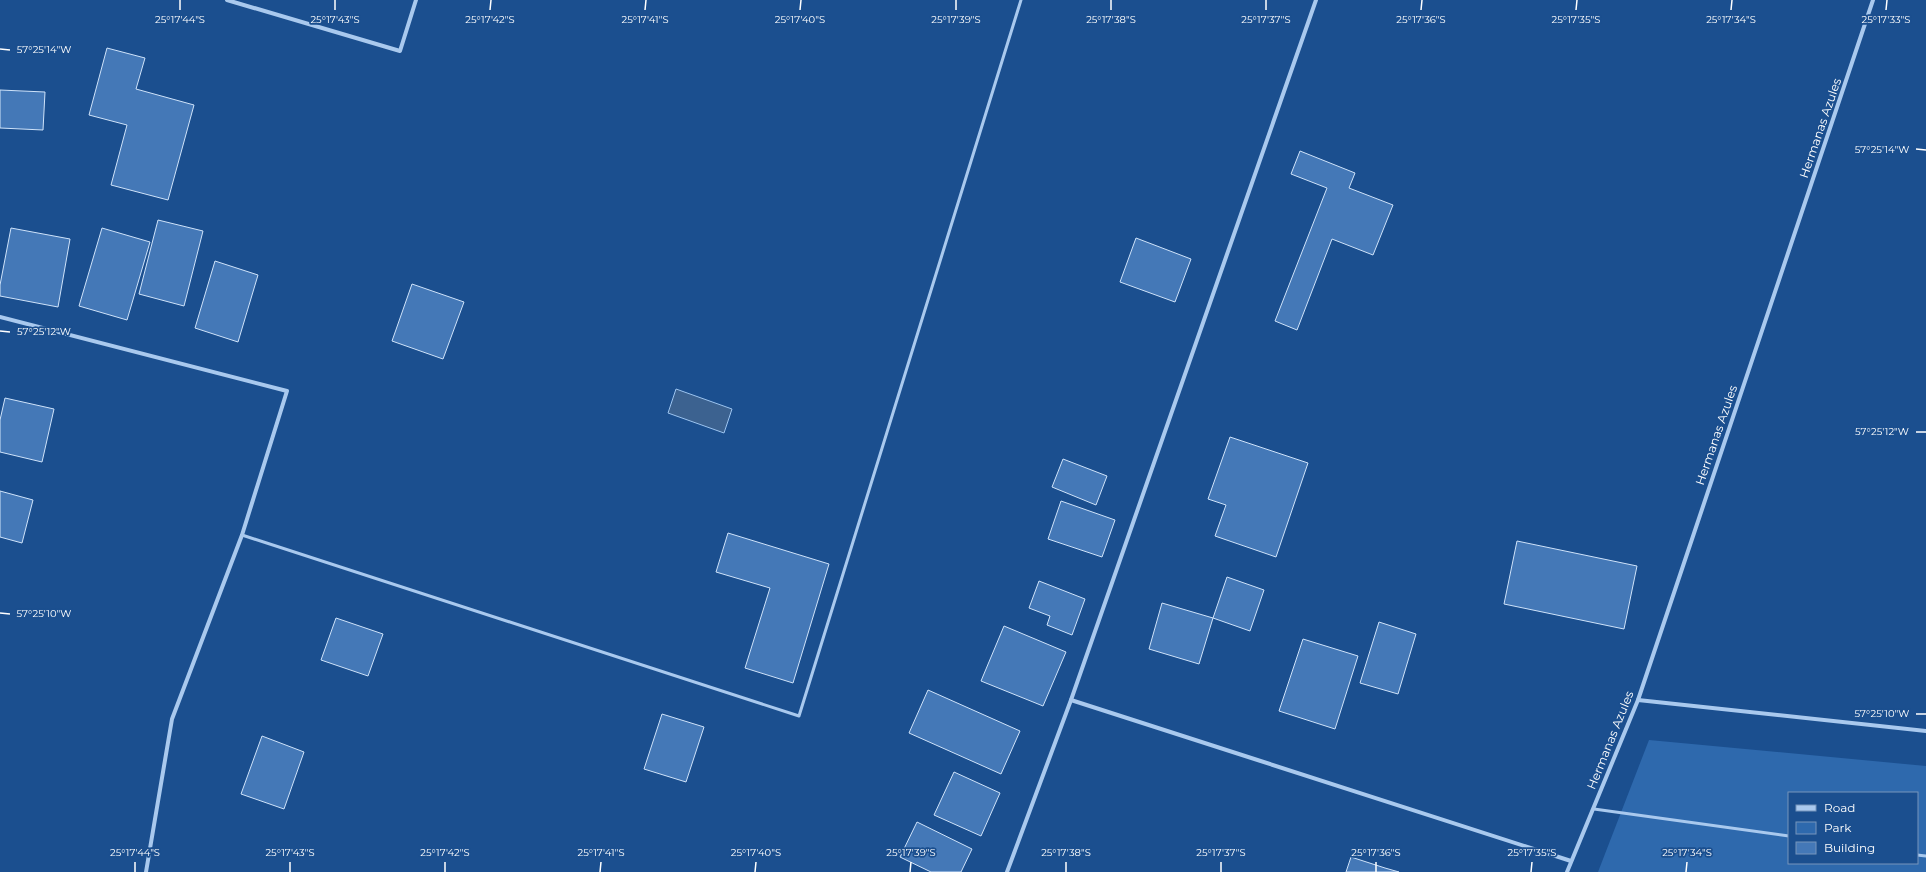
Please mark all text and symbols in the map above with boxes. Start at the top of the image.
text: 25°17'44"S [155,13,205,26]
text: 25°17'43"S [310,13,360,26]
text: 25°17'42"S [465,13,515,26]
text: 25°17'41"S [621,13,669,26]
text: 25°17'40"S [775,13,825,26]
text: 25°17'39"S [931,13,981,26]
text: 25°17'38"S [1086,13,1136,26]
text: 25°17'37"S [1241,13,1291,26]
text: 25°17'36"S [1396,13,1446,26]
text: 25°17'35"S [1552,13,1600,26]
text: 25°17'34"S [1706,13,1756,26]
text: 25°17'33"S [1862,13,1910,26]
text: 57°25'14"W [17,43,71,56]
street label: Hermanas Azules [1796,76,1844,180]
text: 57°25'14"W [1855,143,1909,156]
text: 57°25'12"W [17,325,71,338]
street label: Hermanas Azules [1692,383,1740,487]
text: 57°25'12"W [1855,425,1909,438]
text: 57°25'10"W [17,607,71,620]
street label: Hermanas Azules [1583,688,1637,791]
text: 57°25'10"W [1855,707,1909,720]
legend [1788,792,1918,864]
text: Road [1824,800,1855,815]
text: Park [1824,820,1852,835]
text: Building [1824,840,1875,855]
text: 25°17'44"S [110,846,160,859]
text: 25°17'43"S [265,846,315,859]
text: 25°17'42"S [420,846,470,859]
text: 25°17'41"S [577,846,625,859]
text: 25°17'40"S [731,846,781,859]
text: 25°17'39"S [886,846,936,859]
text: 25°17'38"S [1041,846,1091,859]
text: 25°17'37"S [1196,846,1246,859]
text: 25°17'36"S [1351,846,1401,859]
text: 25°17'35"S [1508,846,1556,859]
text: 25°17'34"S [1662,846,1712,859]

